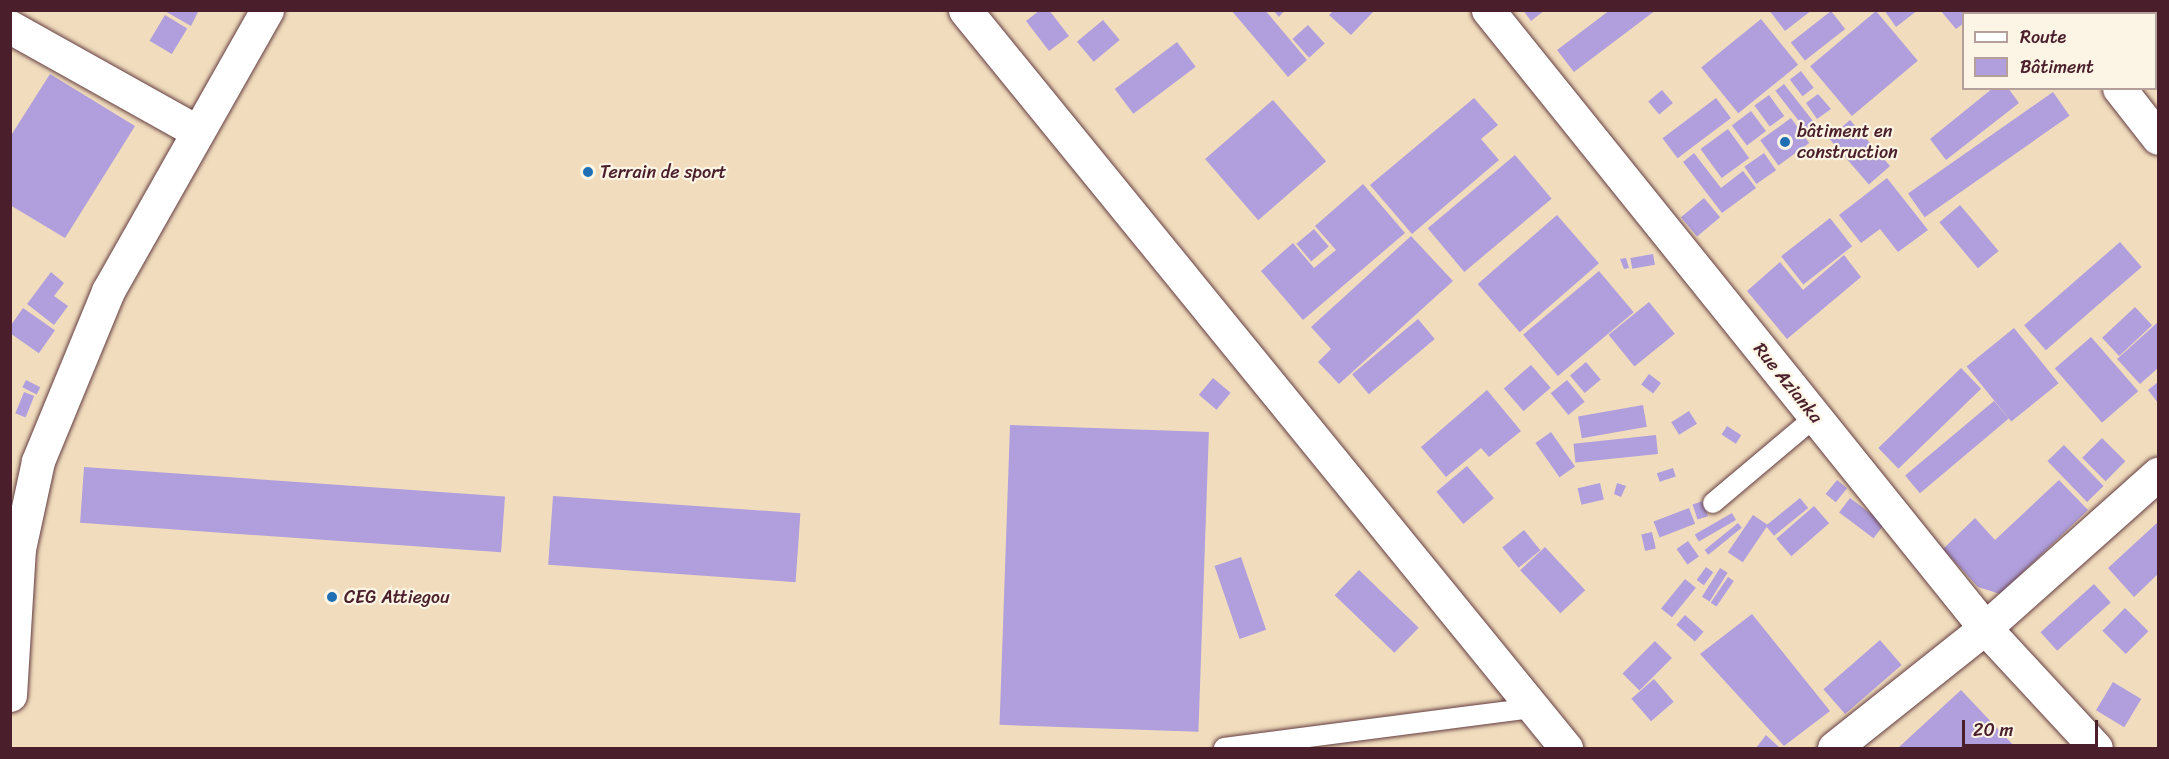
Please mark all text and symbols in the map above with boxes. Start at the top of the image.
legend [1962,12,2157,90]
text: Route [2020,21,2066,53]
text: Bâtiment [2020,51,2094,83]
place label: bâtiment en construction [1797,121,1898,164]
marker: bâtiment en construction [1778,135,1792,149]
place label: Terrain de sport [600,161,726,183]
marker: Terrain de sport [581,165,595,179]
street label: Rue Azianka [1749,338,1827,428]
place label: CEG Attiegou [344,586,450,608]
marker: CEG Attiegou [325,590,339,604]
scale bar [1965,708,2102,746]
text: 20 m [1973,714,2013,746]

